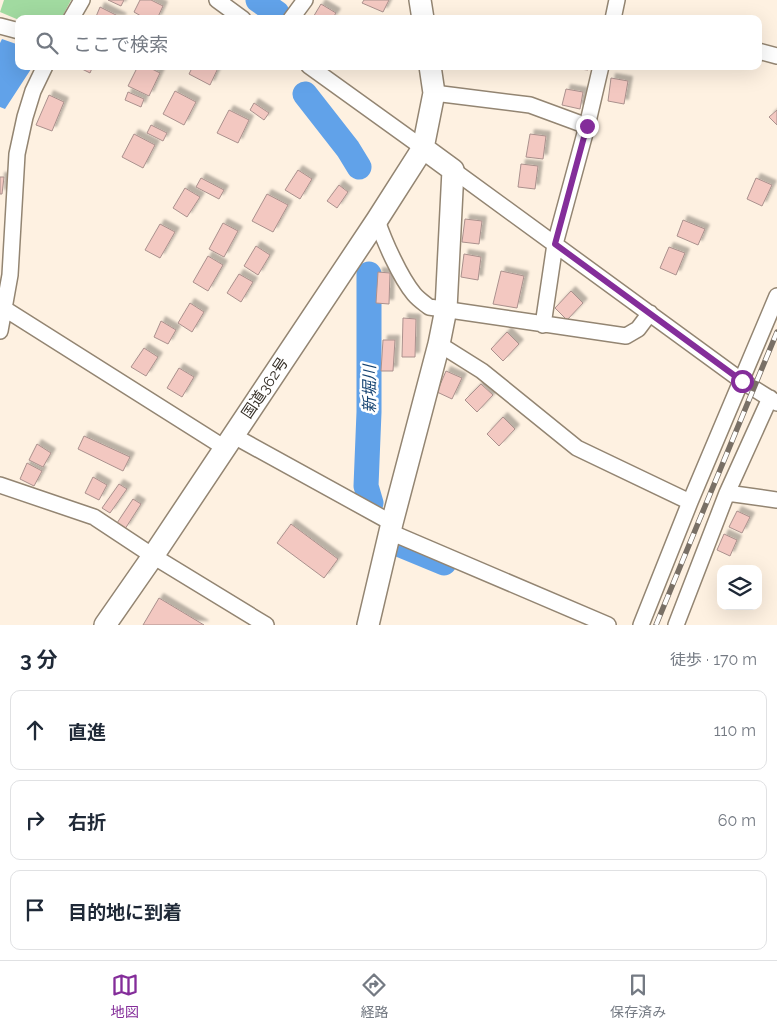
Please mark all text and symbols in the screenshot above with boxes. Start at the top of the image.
search box [15,15,762,70]
icon: search [33,29,61,57]
text: ここで検索 [73,33,168,55]
route end [576,115,599,138]
street label: 国道362号 [238,354,292,422]
water label: 新堀川 [360,363,379,413]
route start [731,370,754,393]
map controls [717,565,762,610]
button: layers [717,565,762,610]
text: 3 分 [20,647,58,672]
text: 徒歩 · 170 m [670,650,757,669]
icon: ahead [21,716,49,744]
text: 直進 [68,721,106,743]
text: 110 m [714,721,756,740]
icon: right [21,806,49,834]
text: 右折 [68,811,106,833]
text: 60 m [718,811,756,830]
icon: arrive [21,896,49,924]
text: 目的地に到着 [68,901,182,923]
tab: 地図 [111,971,139,1021]
tab: 経路 [360,971,388,1021]
tab: 保存済み [610,971,666,1021]

